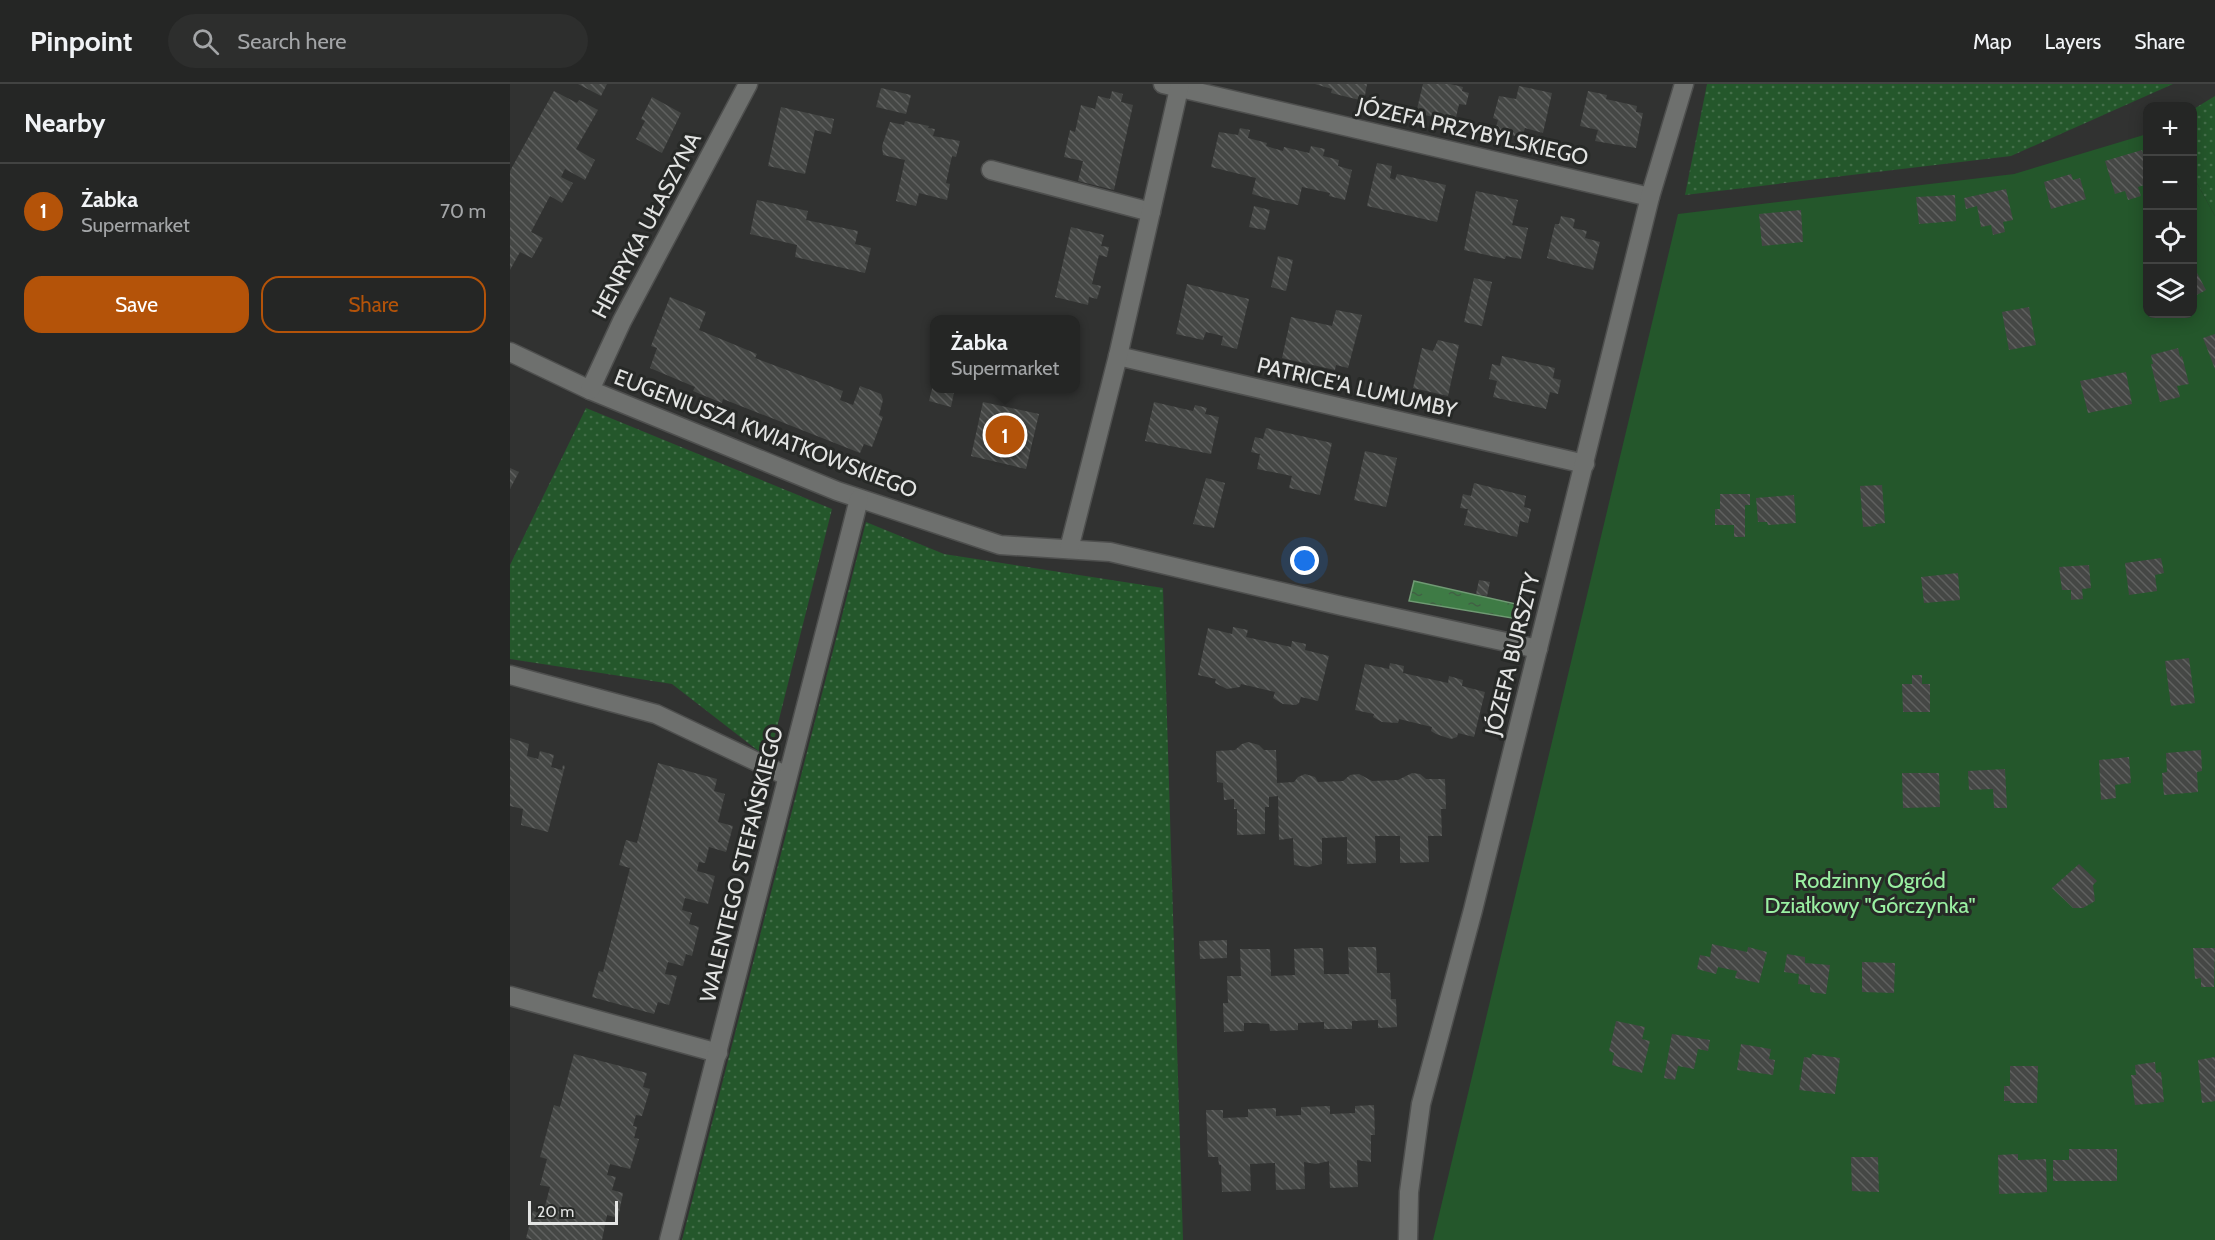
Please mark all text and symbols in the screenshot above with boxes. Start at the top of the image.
search box [168,14,588,68]
text: Pinpoint [30,24,132,58]
icon: search [189,25,222,58]
text: Search here [237,28,347,55]
text: Map [1973,29,2012,54]
text: Layers [2045,29,2101,54]
text: Share [2134,29,2185,54]
street label: JÓZEFA PRZYBYLSKIEGO [1354,92,1591,171]
map controls [2143,102,2197,318]
button: + [2143,102,2197,156]
text: Nearby [24,107,105,139]
street label: HENRYKA UŁASZYNA [586,127,707,323]
button: − [2143,156,2197,210]
text: Żabka [81,186,138,213]
text: 1 [40,199,47,223]
text: 70 m [440,199,486,223]
button: locate [2143,210,2197,264]
text: Supermarket [81,213,190,237]
button: layers [2143,264,2197,318]
button: Save [24,276,249,333]
button: Share [261,276,486,333]
popup [930,315,1080,393]
text: Żabka [951,329,1008,356]
street label: PATRICE'A LUMUMBY [1254,351,1460,424]
text: Supermarket [951,356,1059,380]
street label: EUGENIUSZA KWIATKOWSKIEGO [610,363,921,504]
pin: 1 [986,412,1024,458]
your location [1290,546,1319,575]
street label: JÓZEFA BURSZTY [1479,569,1546,739]
street label: WALENTEGO STEFAŃSKIEGO [694,723,789,1005]
park label: Rodzinny Ogród Działkowy "Górczynka" [1764,867,1976,919]
scale bar [528,1198,618,1226]
text: 20 m [537,1202,574,1221]

